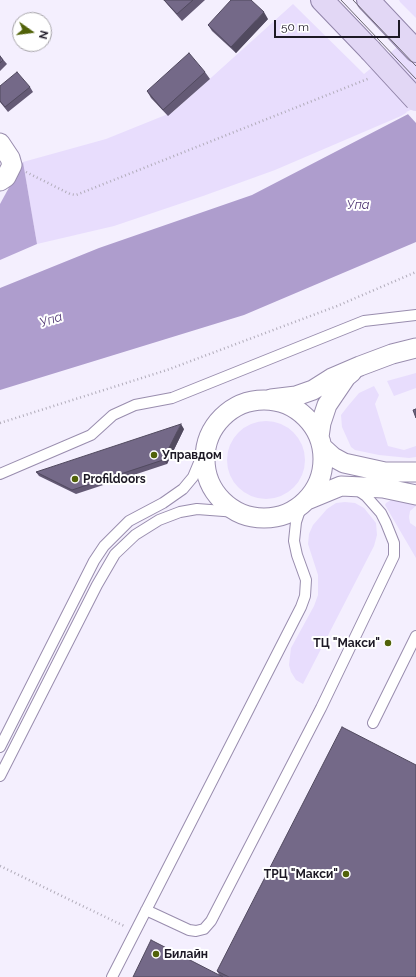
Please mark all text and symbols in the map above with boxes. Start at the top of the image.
north arrow [12,12,52,52]
scale bar [276,12,402,38]
text: 50 m [281,20,309,34]
text: N [36,29,50,40]
water label: Упа [347,197,369,213]
water label: Упа [38,309,64,331]
place label: Управдом [162,448,222,462]
marker: Управдом [149,450,159,460]
place label: Profildoors [83,472,146,486]
marker: Profildoors [70,474,80,484]
place label: ТЦ "Макси" [313,636,380,650]
marker: ТЦ "Макси" [383,638,393,648]
place label: ТРЦ "Макси" [264,867,338,881]
marker: ТРЦ "Макси" [341,869,351,879]
place label: Билайн [164,947,208,961]
marker: Билайн [151,949,161,959]

